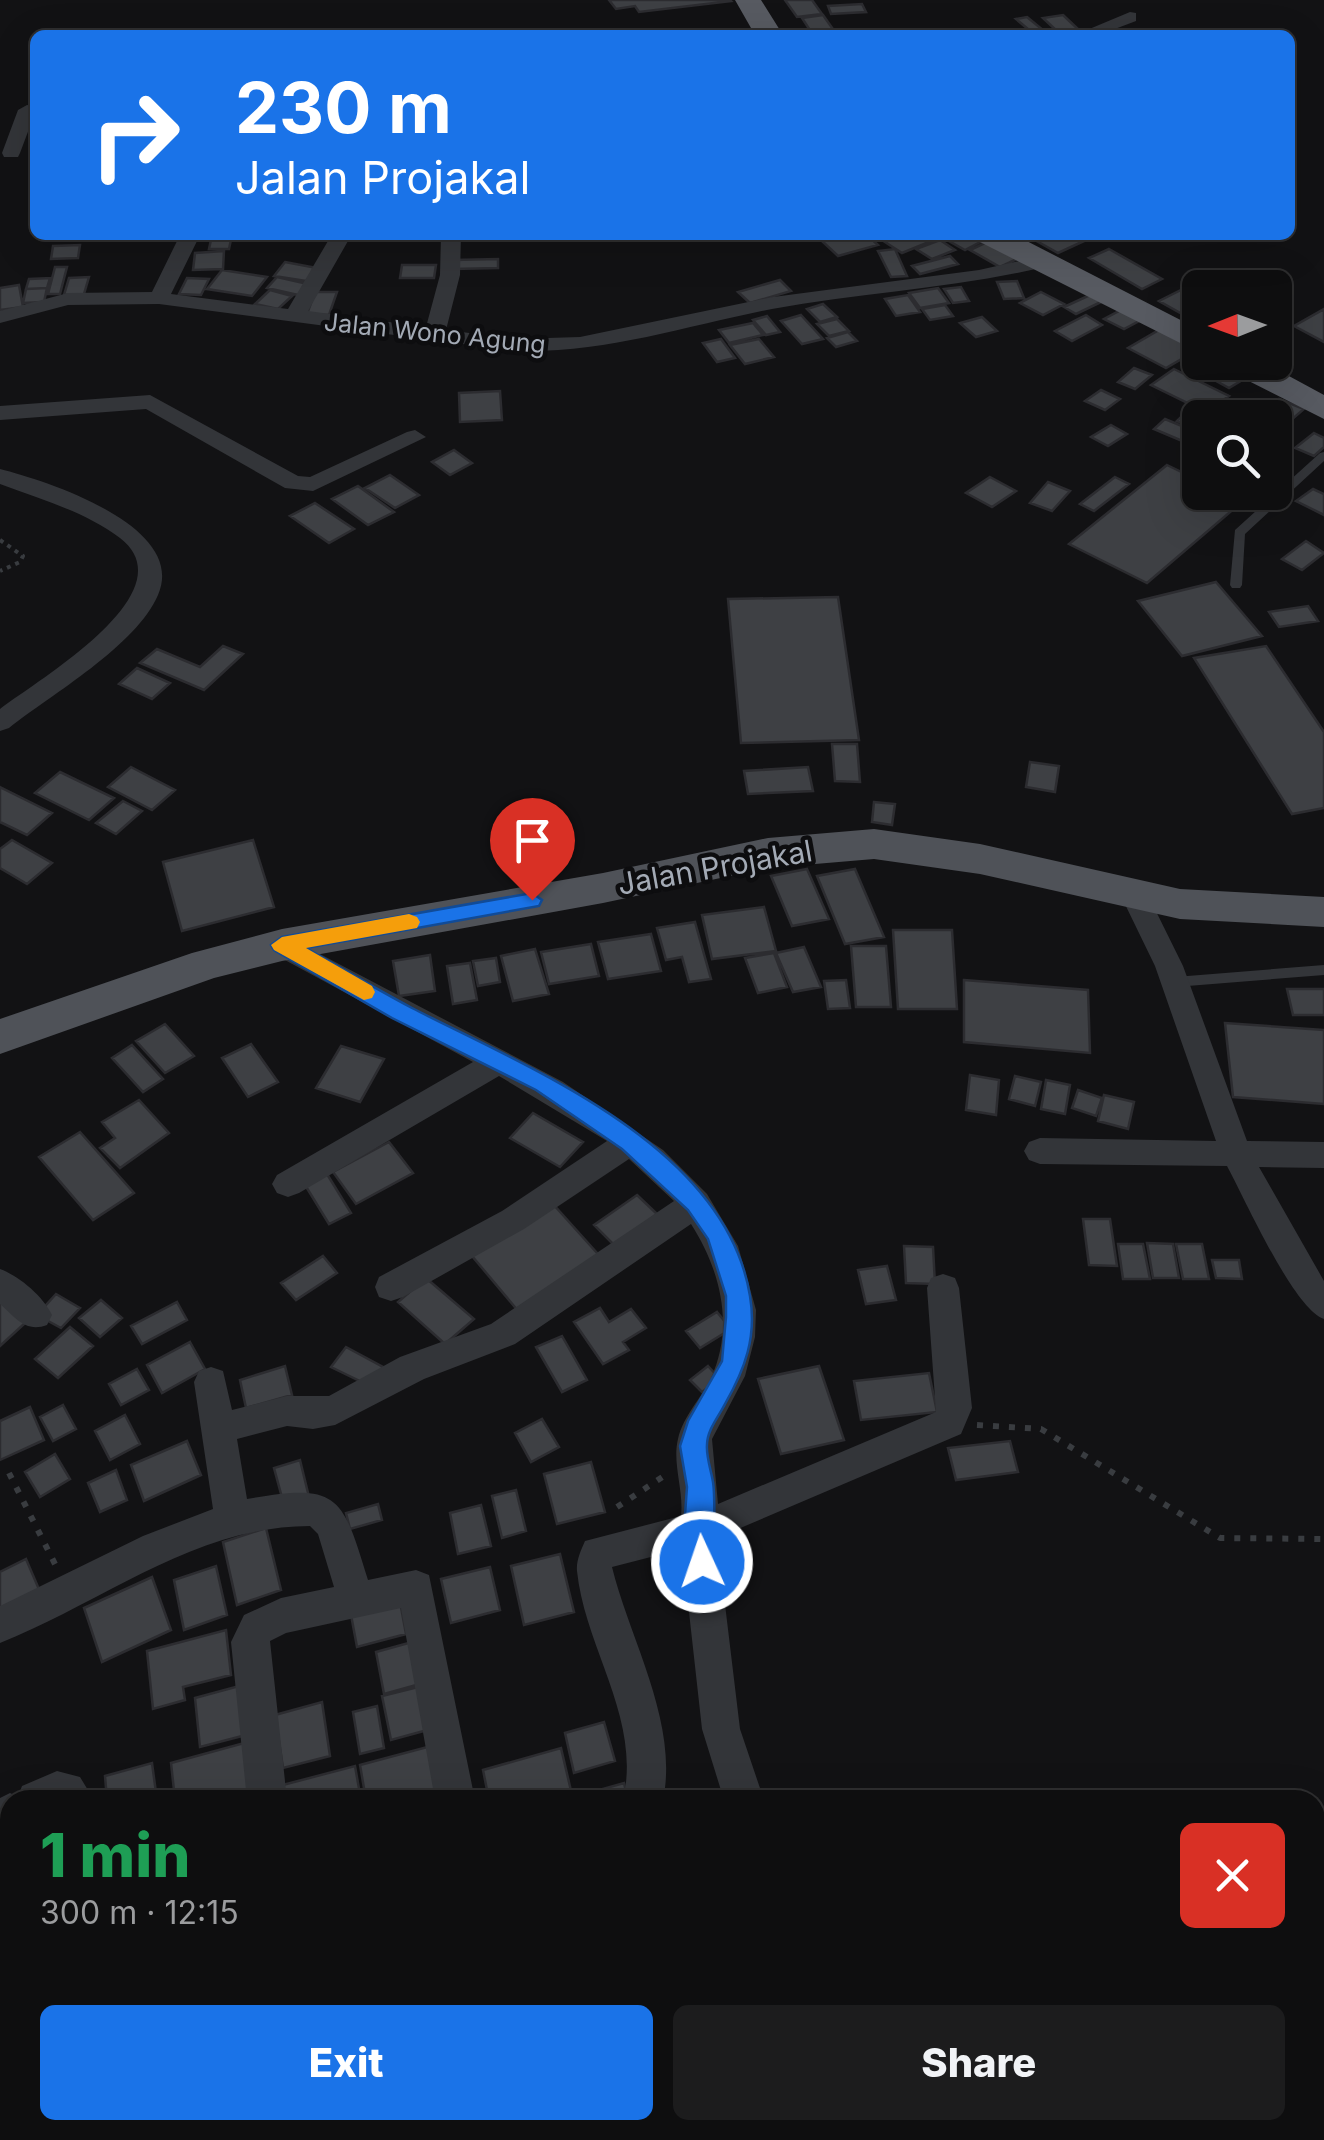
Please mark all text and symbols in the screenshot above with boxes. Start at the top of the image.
text: 230 m [235,65,452,150]
icon: right [70,70,200,200]
text: Jalan Projakal [235,150,530,205]
north arrow [1182,270,1292,380]
map controls [1182,270,1292,510]
street label: Jalan Wono Agung [323,306,547,360]
button: search [1182,400,1292,510]
pin [490,798,575,901]
icon: arrive [505,813,560,868]
street label: Jalan Projakal [615,832,815,902]
position arrow [650,1510,754,1614]
text: 1 min [40,1819,190,1891]
button: close [1180,1823,1285,1928]
text: 300 m · 12:15 [40,1893,239,1932]
button: Exit [40,2005,653,2120]
button: Share [673,2005,1285,2120]

